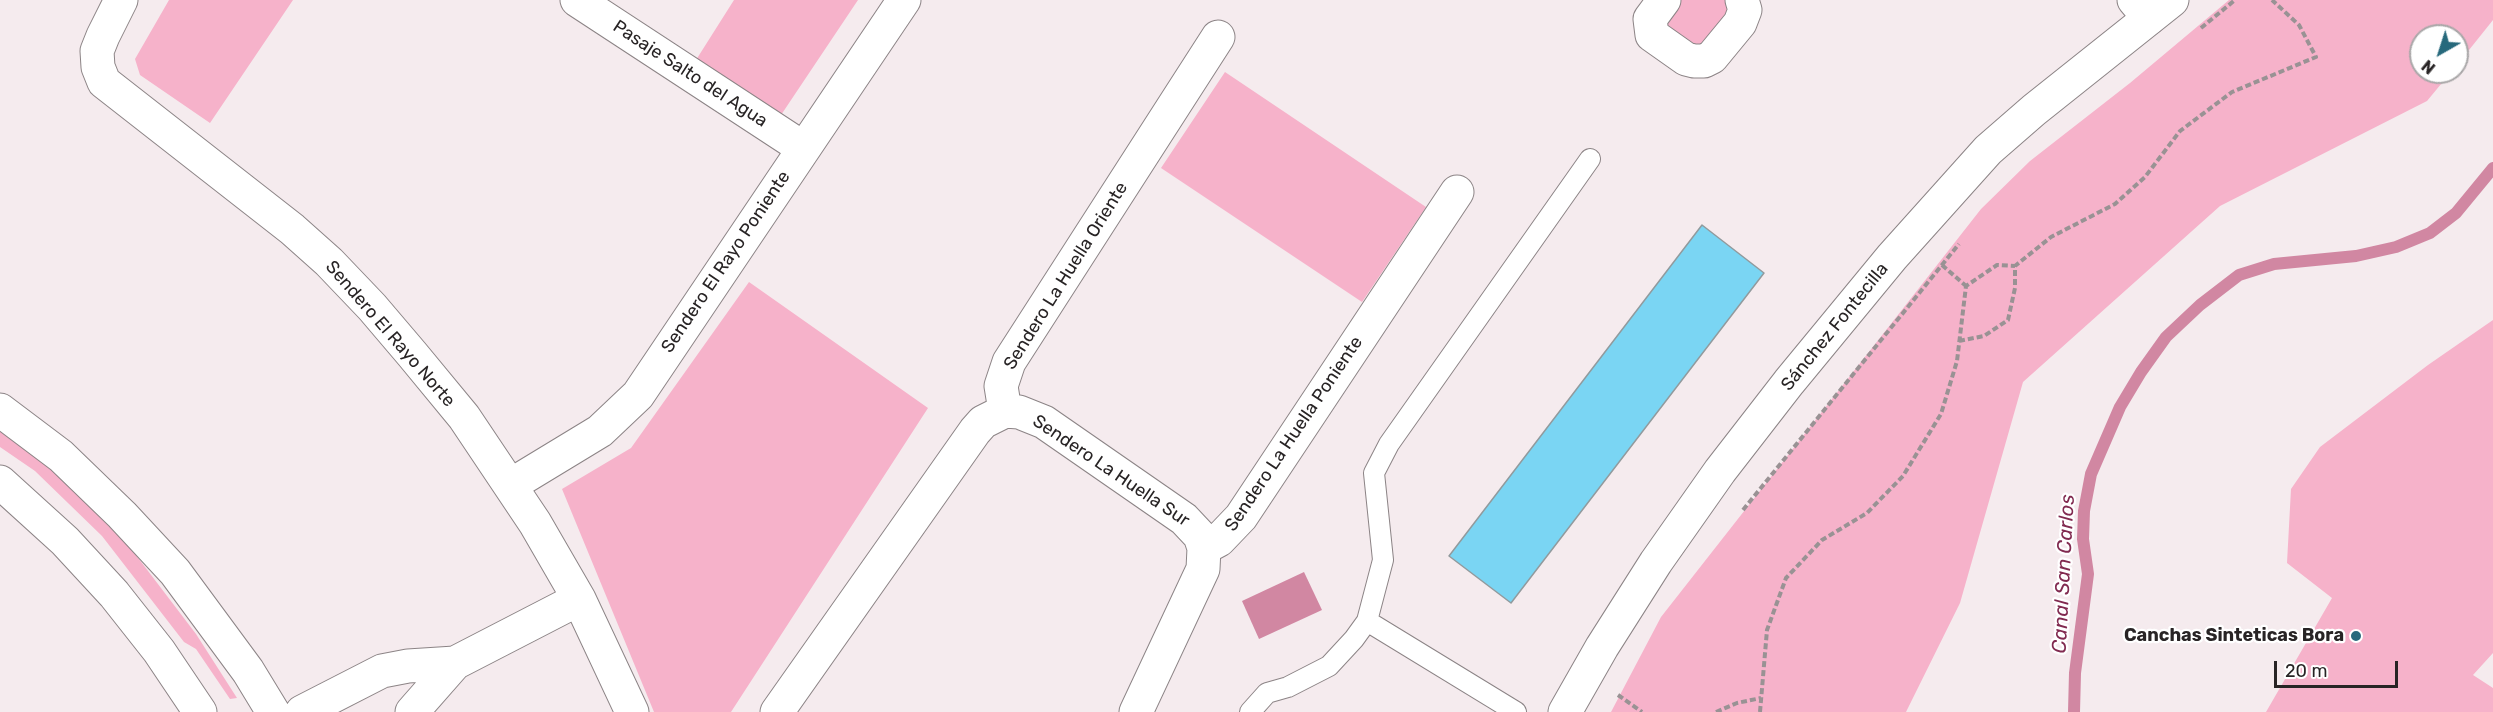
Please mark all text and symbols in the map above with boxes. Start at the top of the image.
street label: Pasaje Salto del Agua [609,16,771,132]
north arrow [2409,24,2469,84]
text: N [2418,56,2439,78]
street label: Sendero El Rayo Poniente [657,167,795,357]
street label: Sendero La Huella Oriente [999,178,1133,374]
street label: Sendero El Rayo Norte [321,256,459,412]
street label: Sánchez Fontecilla [1777,259,1893,395]
street label: Sendero La Huella Poniente [1221,332,1367,536]
street label: Sendero La Huella Sur [1028,410,1194,532]
water label: Canal San Carlos [2048,494,2080,654]
place label: Canchas Sinteticas Bora [2124,625,2344,647]
marker: Canchas Sinteticas Bora [2349,629,2363,643]
scale bar [2277,649,2402,687]
text: 20 m [2285,660,2327,682]

